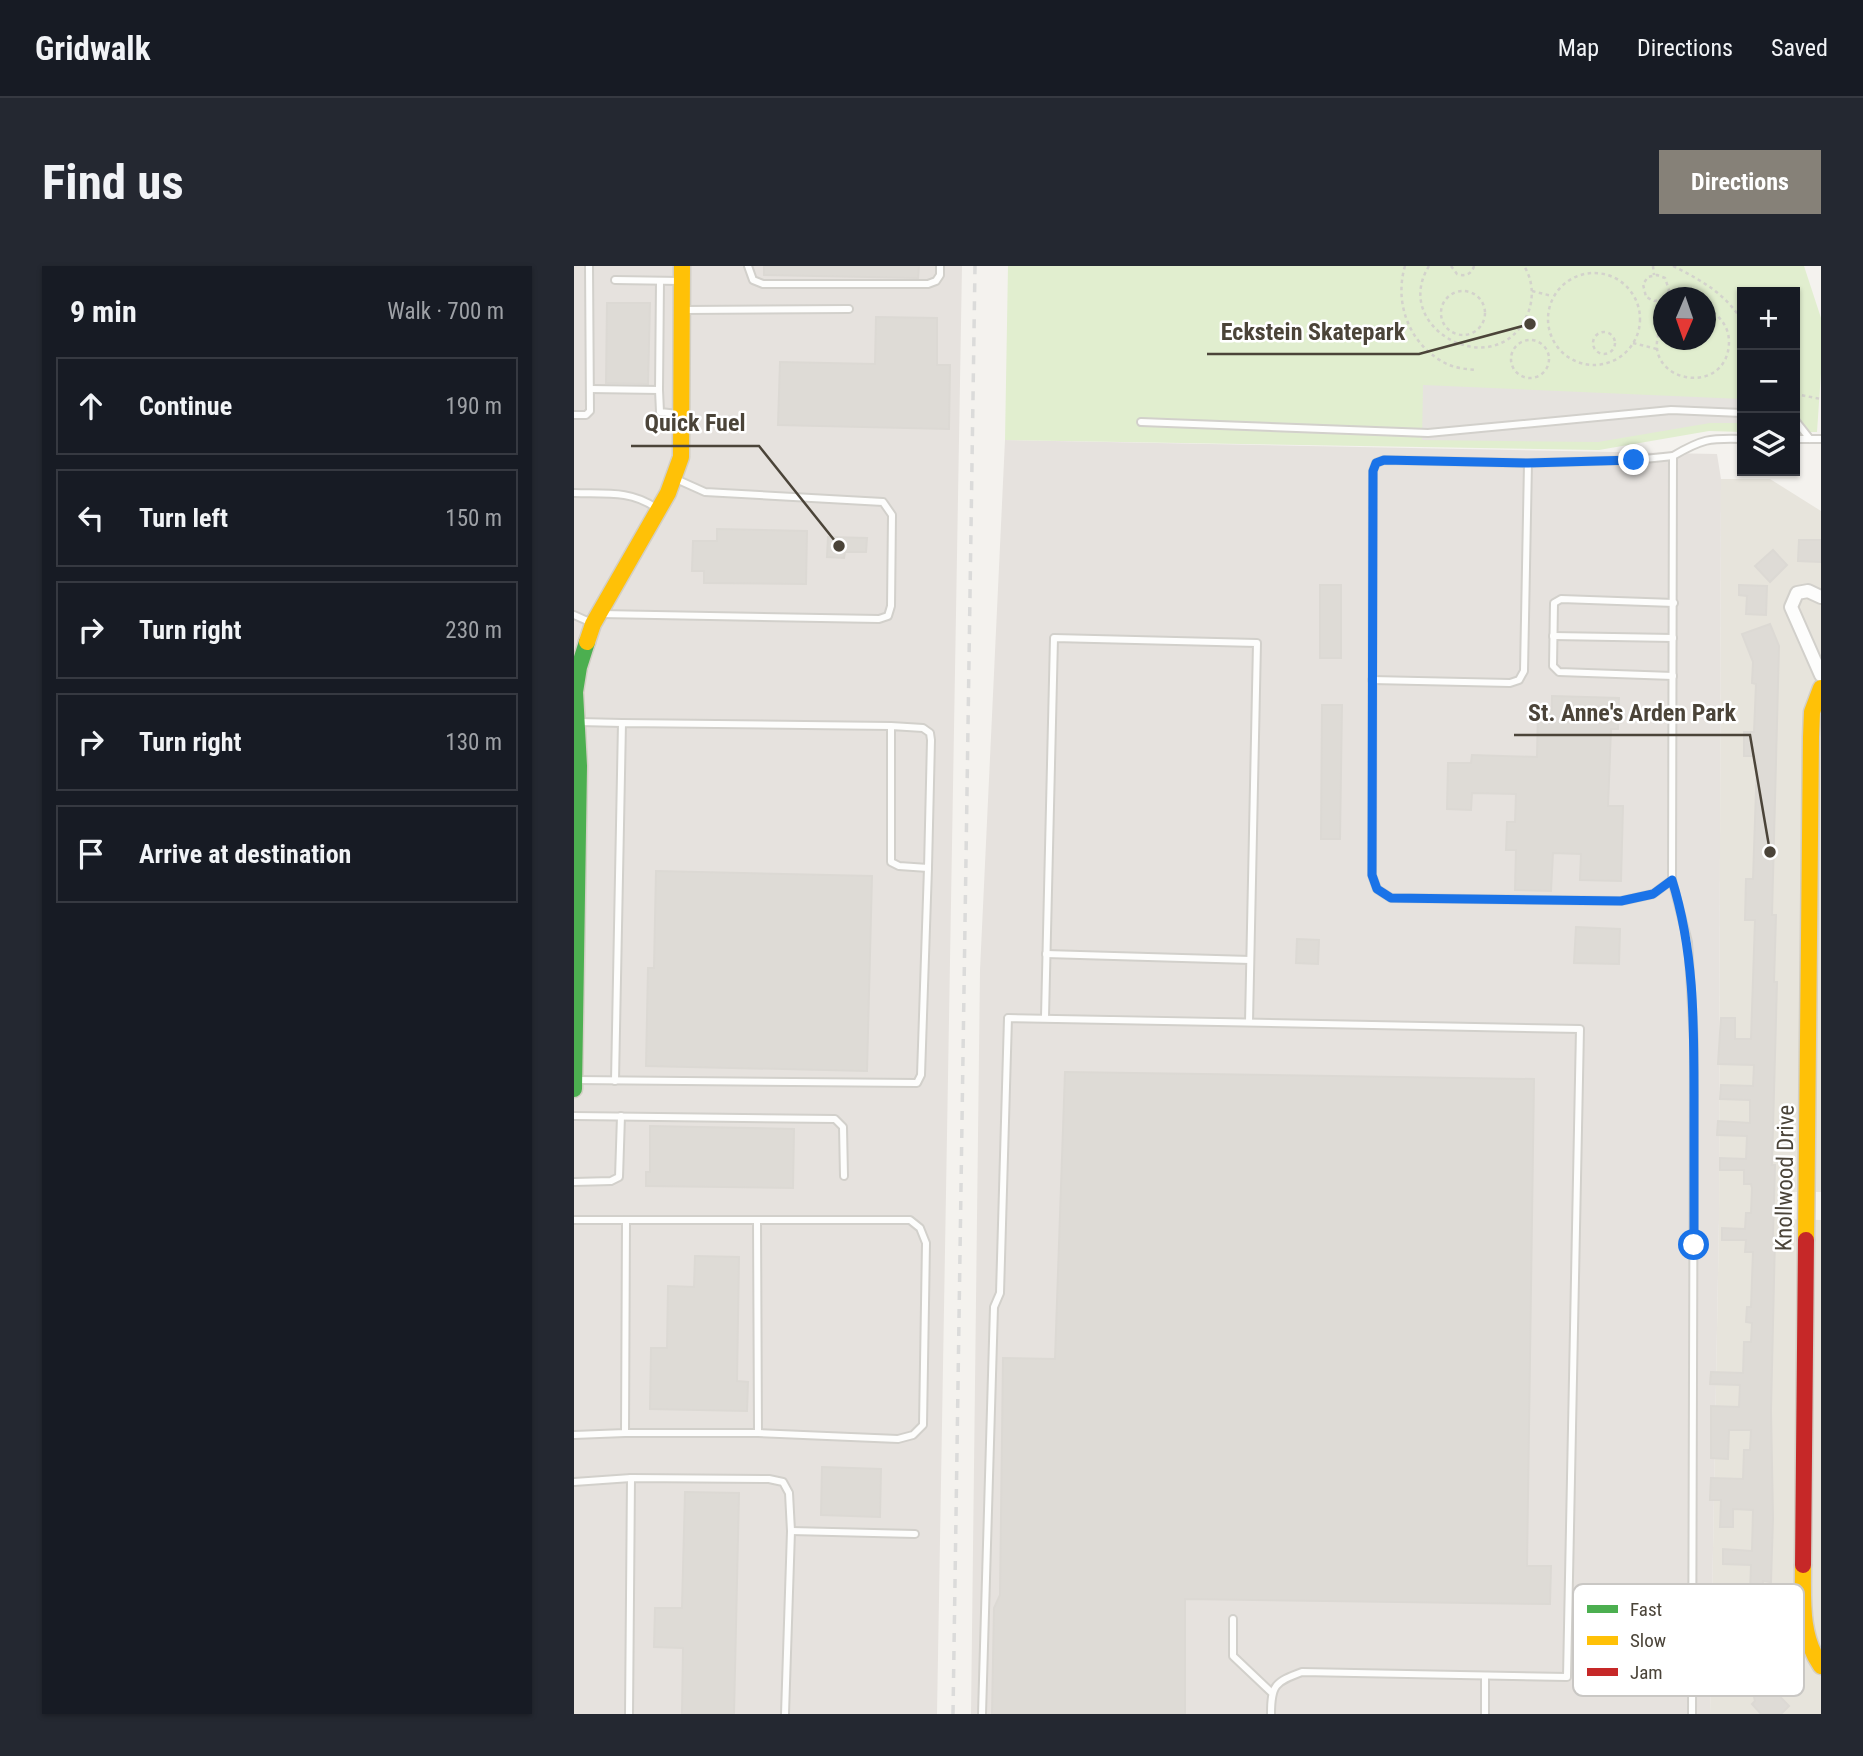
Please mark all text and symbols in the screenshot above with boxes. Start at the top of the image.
text: Gridwalk [35,29,150,68]
text: Map [1558,34,1599,62]
text: Directions [1637,34,1733,62]
text: Saved [1771,34,1828,62]
button: Directions [1659,150,1821,214]
text: Find us [42,154,184,211]
north arrow [1653,287,1716,350]
map controls [1737,287,1800,476]
button: + [1737,287,1800,350]
text: 9 min [70,294,137,329]
text: Walk · 700 m [387,298,504,325]
callout: Eckstein Skatepark [1207,309,1419,354]
text: Eckstein Skatepark [1221,318,1406,346]
button: − [1737,350,1800,413]
icon: ahead [72,387,110,425]
text: Continue [139,391,232,421]
text: 190 m [445,393,502,420]
callout: Quick Fuel [631,401,759,446]
text: Quick Fuel [645,409,745,437]
button: layers [1737,413,1800,476]
route end [1618,444,1649,475]
icon: left [72,499,110,537]
text: Turn left [139,503,228,533]
text: 150 m [445,505,502,532]
icon: right [72,611,110,649]
text: Turn right [139,615,241,645]
text: 230 m [445,617,502,644]
callout: St. Anne's Arden Park [1514,690,1750,735]
text: St. Anne's Arden Park [1528,699,1736,727]
icon: right [72,723,110,761]
text: Turn right [139,727,241,757]
text: 130 m [445,729,502,756]
icon: arrive [72,835,110,873]
text: Arrive at destination [139,839,351,869]
street label: Knollwood Drive [1770,1105,1800,1251]
route start [1678,1229,1709,1260]
legend [1573,1584,1804,1696]
text: Fast [1630,1598,1662,1621]
text: Slow [1630,1629,1666,1652]
text: Jam [1630,1661,1663,1684]

